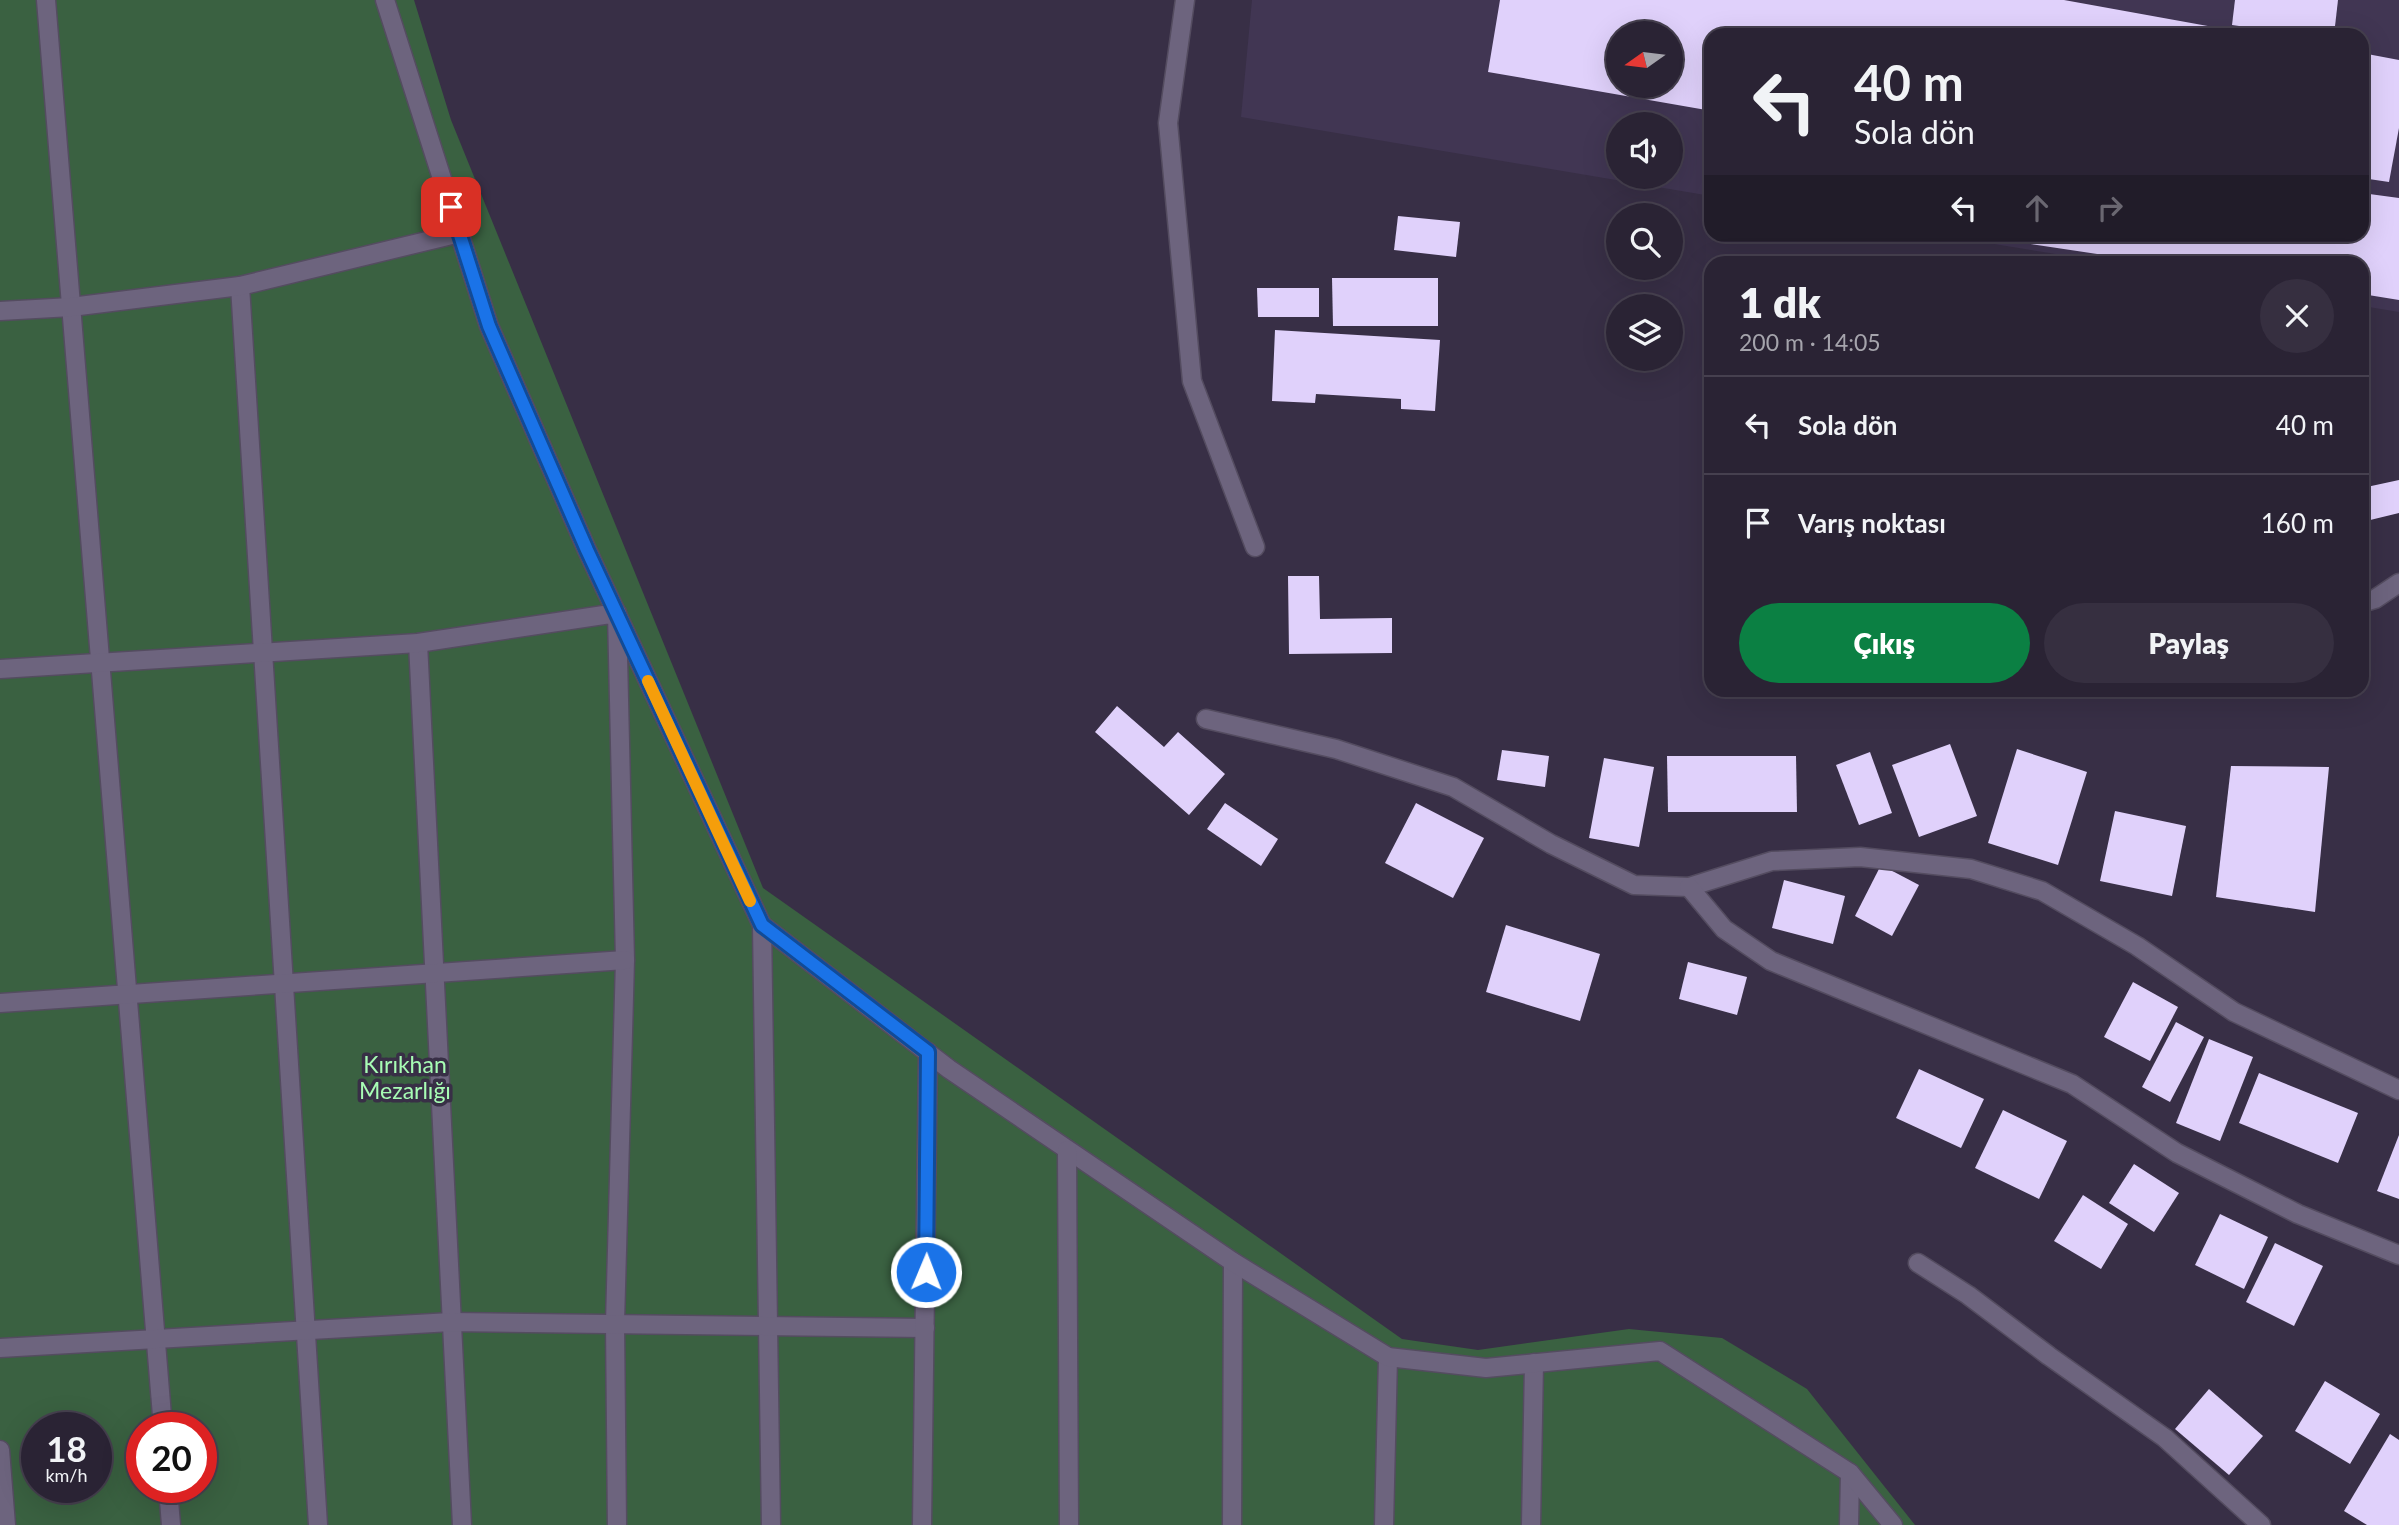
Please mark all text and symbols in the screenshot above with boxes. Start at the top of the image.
north arrow [1606,21,1684,98]
map controls [1606,21,1683,371]
text: 40 m [1854,53,1964,111]
icon: left [1739,56,1830,147]
button: sound [1606,112,1683,189]
text: Sola dön [1854,112,1975,151]
pin [421,177,481,237]
icon: arrive [432,188,470,226]
icon: left [1945,189,1983,227]
icon: ahead [2018,189,2056,227]
icon: right [2091,189,2129,227]
button: search [1606,203,1683,280]
text: 1 dk [1739,277,1821,327]
button: close [2260,279,2334,353]
button: layers [1606,294,1683,371]
text: 200 m · 14:05 [1739,328,1881,356]
icon: left [1739,406,1777,444]
text: Sola dön [1798,409,1898,441]
text: 40 m [2276,409,2334,441]
icon: arrive [1739,504,1777,542]
text: Varış noktası [1798,507,1946,539]
text: 160 m [2261,507,2334,539]
button: Çıkış [1739,603,2030,683]
button: Paylaş [2044,603,2334,683]
park label: Kırıkhan Mezarlığı [359,1050,451,1104]
position arrow [889,1235,963,1309]
speed limit sign: 20 [126,1412,217,1503]
text: 18 [46,1427,87,1469]
text: km/h [45,1464,88,1486]

